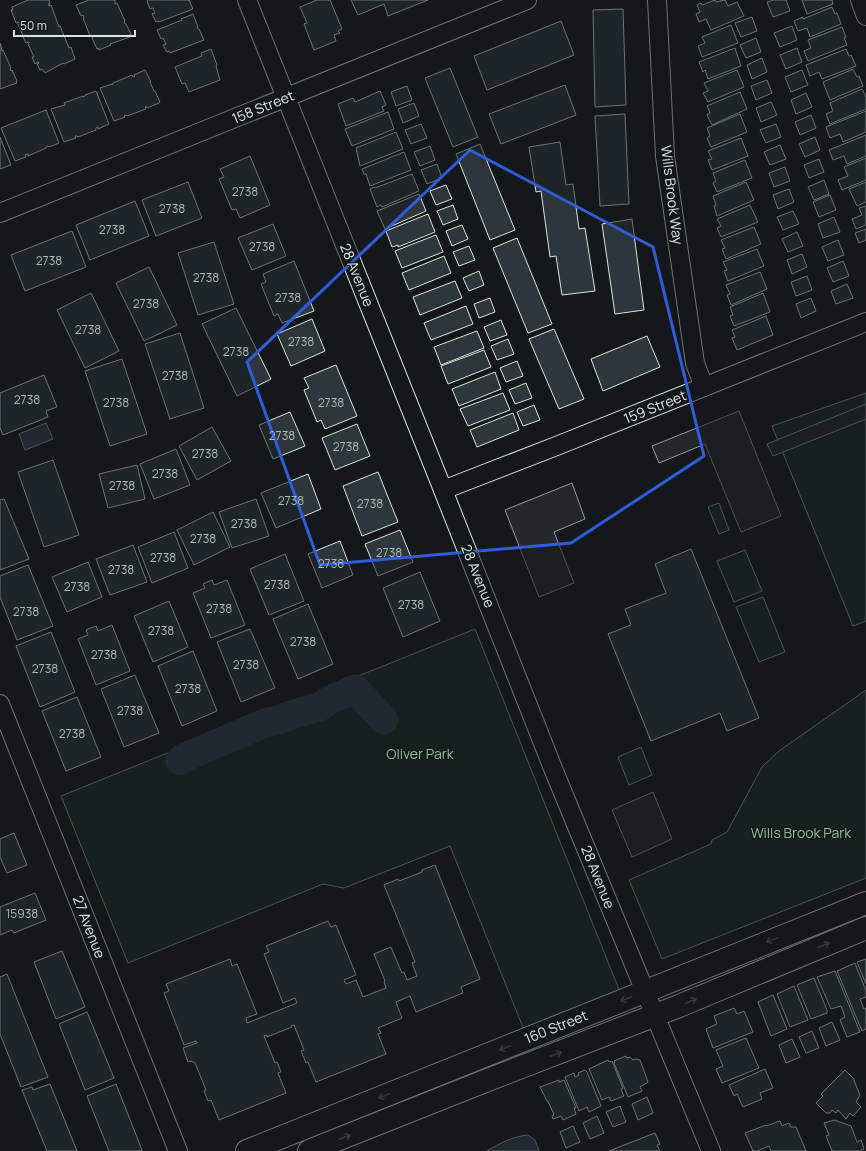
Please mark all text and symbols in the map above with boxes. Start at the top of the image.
scale bar [14,12,135,38]
text: 50 m [20,17,47,34]
street label: 158 Street [229,85,297,128]
street label: Wills Brook Way [657,144,688,246]
house number: 2738 [232,183,258,200]
house number: 2738 [159,200,185,217]
house number: 2738 [99,221,125,238]
house number: 2738 [249,238,275,255]
street label: 28 Avenue [336,240,379,309]
house number: 2738 [36,252,62,269]
house number: 2738 [193,269,219,286]
house number: 2738 [275,289,301,306]
house number: 2738 [133,295,159,312]
house number: 2738 [75,321,101,338]
house number: 2738 [288,333,314,350]
house number: 2738 [223,343,249,360]
house number: 2738 [162,367,188,384]
street label: 159 Street [621,385,689,428]
house number: 2738 [14,391,40,408]
house number: 2738 [103,394,129,411]
house number: 2738 [318,394,344,411]
house number: 2738 [269,427,295,444]
house number: 2738 [333,438,359,455]
house number: 2738 [192,445,218,462]
house number: 2738 [152,465,178,482]
house number: 2738 [109,477,135,494]
house number: 2738 [278,492,304,509]
house number: 2738 [357,495,383,512]
house number: 2738 [231,515,257,532]
house number: 2738 [190,530,216,547]
street label: 28 Avenue [457,541,500,610]
house number: 2738 [376,544,402,561]
house number: 2738 [150,549,176,566]
house number: 2738 [318,555,344,572]
house number: 2738 [108,561,134,578]
house number: 2738 [264,576,290,593]
house number: 2738 [64,578,90,595]
house number: 2738 [398,596,424,613]
house number: 2738 [206,600,232,617]
house number: 2738 [13,603,39,620]
house number: 2738 [148,622,174,639]
house number: 2738 [290,633,316,650]
house number: 2738 [91,646,117,663]
house number: 2738 [233,656,259,673]
house number: 2738 [32,660,58,677]
house number: 2738 [175,680,201,697]
house number: 2738 [117,702,143,719]
house number: 2738 [59,725,85,742]
park label: Oliver Park [386,744,455,763]
park label: Wills Brook Park [751,823,852,842]
street label: 28 Avenue [577,842,620,911]
street label: 27 Avenue [69,893,110,961]
house number: 15938 [6,905,38,922]
one-way arrow [767,937,779,945]
one-way arrow [818,941,830,949]
one-way arrow [620,996,632,1004]
one-way arrow [685,997,697,1004]
street label: 160 Street [521,1005,591,1048]
one-way arrow [499,1044,511,1052]
one-way arrow [550,1049,562,1057]
one-way arrow [379,1093,391,1100]
one-way arrow [339,1132,351,1140]

